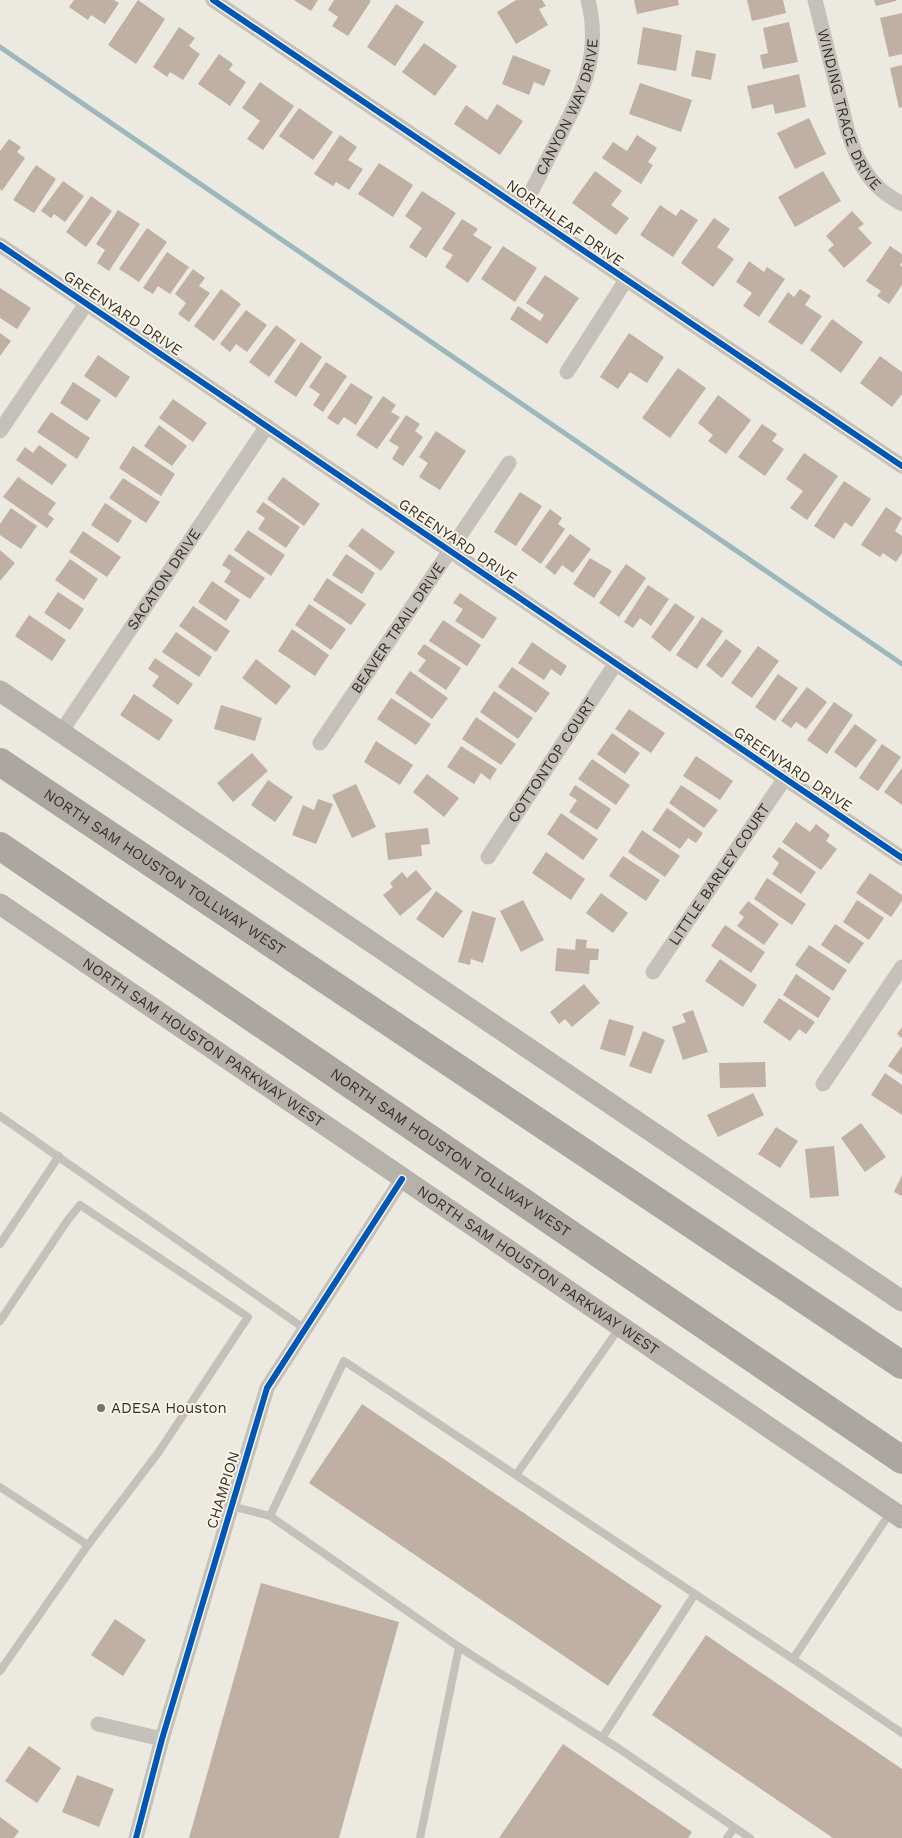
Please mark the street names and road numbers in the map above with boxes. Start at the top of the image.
street label: WINDING TRACE DRIVE [814,27,885,194]
street label: CANYON WAY DRIVE [532,38,602,179]
street label: NORTHLEAF DRIVE [503,176,627,270]
street label: GREENYARD DRIVE [60,267,186,359]
street label: GREENYARD DRIVE [395,495,521,587]
street label: SACATON DRIVE [123,525,204,634]
street label: BEAVER TRAIL DRIVE [347,559,448,697]
street label: COTTONTOP COURT [504,694,600,826]
street label: GREENYARD DRIVE [730,723,856,815]
street label: NORTH SAM HOUSTON TOLLWAY WEST [40,785,289,959]
street label: LITTLE BARLEY COURT [665,800,774,949]
street label: NORTH SAM HOUSTON PARKWAY WEST [79,954,328,1131]
street label: NORTH SAM HOUSTON TOLLWAY WEST [327,1065,574,1241]
street label: NORTH SAM HOUSTON PARKWAY WEST [414,1182,662,1359]
street label: CHAMPION [203,1449,243,1531]

